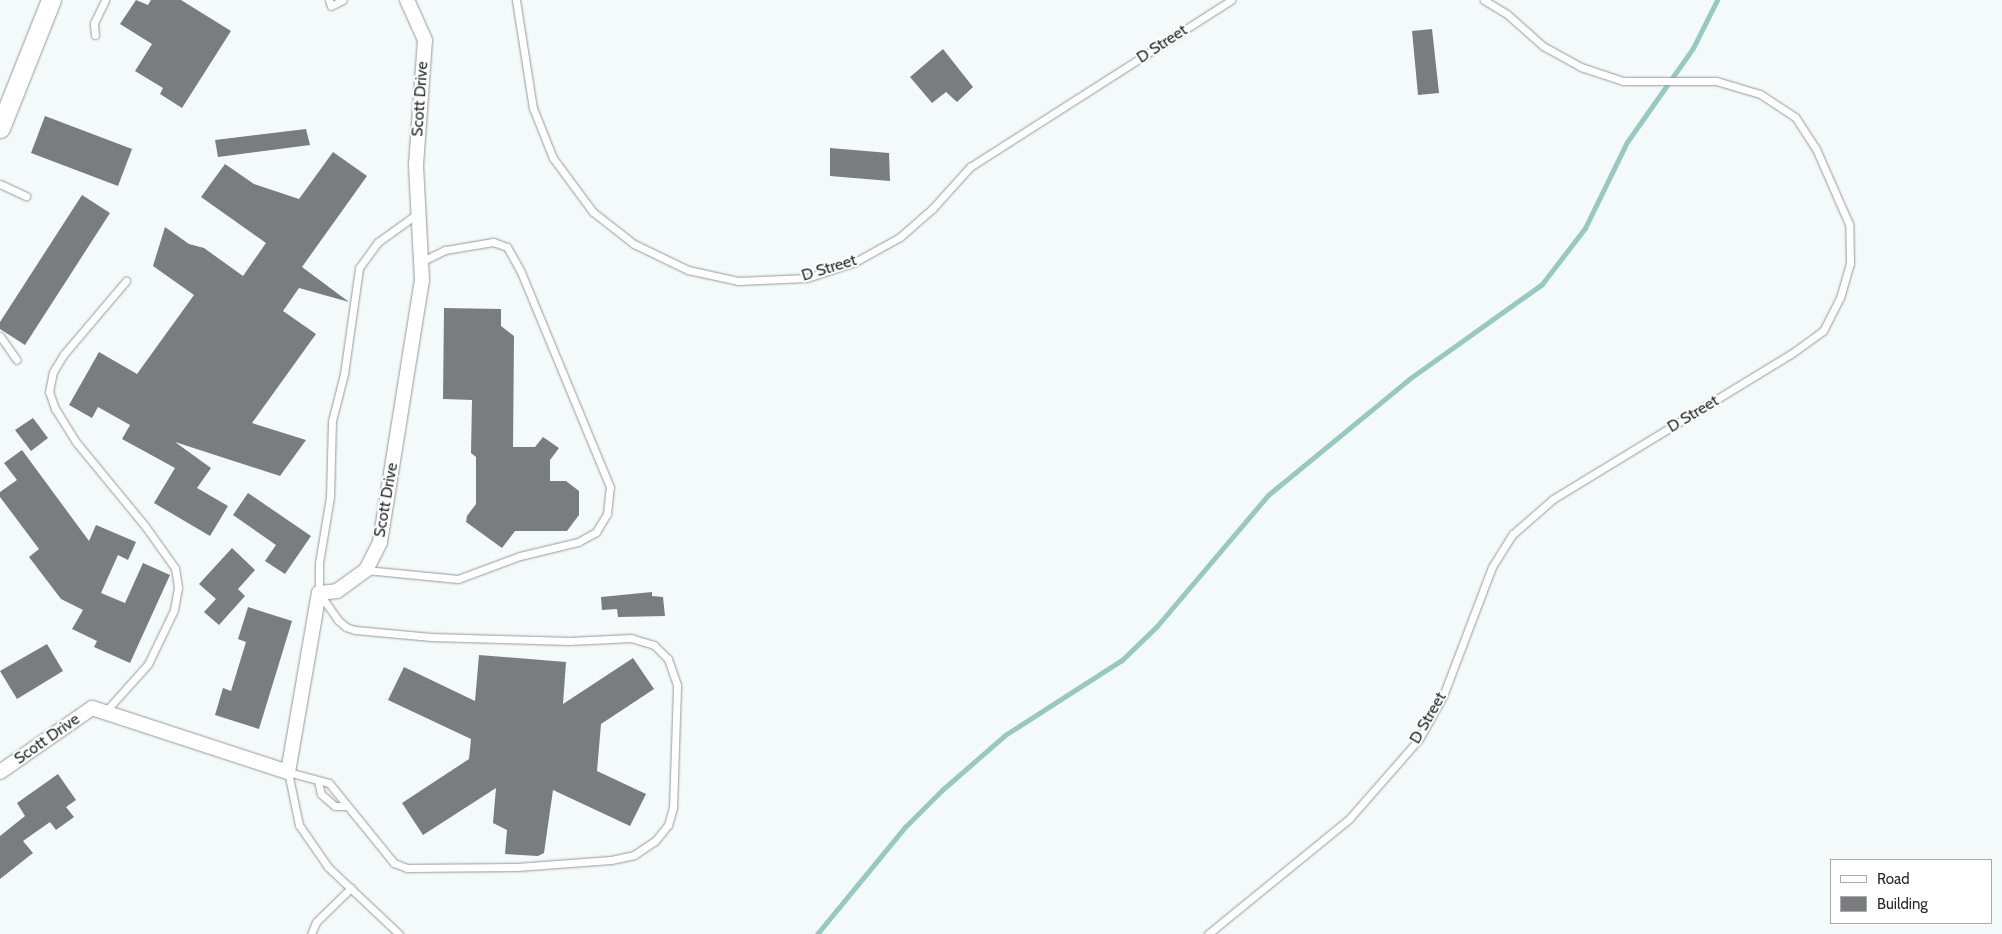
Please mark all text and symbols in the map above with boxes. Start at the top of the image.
street label: D Street [1133,21,1191,67]
street label: Scott Drive [408,61,432,137]
street label: D Street [799,251,859,285]
street label: D Street [1664,391,1722,437]
street label: Scott Drive [370,461,402,539]
street label: D Street [1406,689,1450,747]
street label: Scott Drive [11,709,83,769]
legend [1830,859,1992,924]
text: Road [1877,870,1910,888]
text: Building [1877,895,1928,913]

